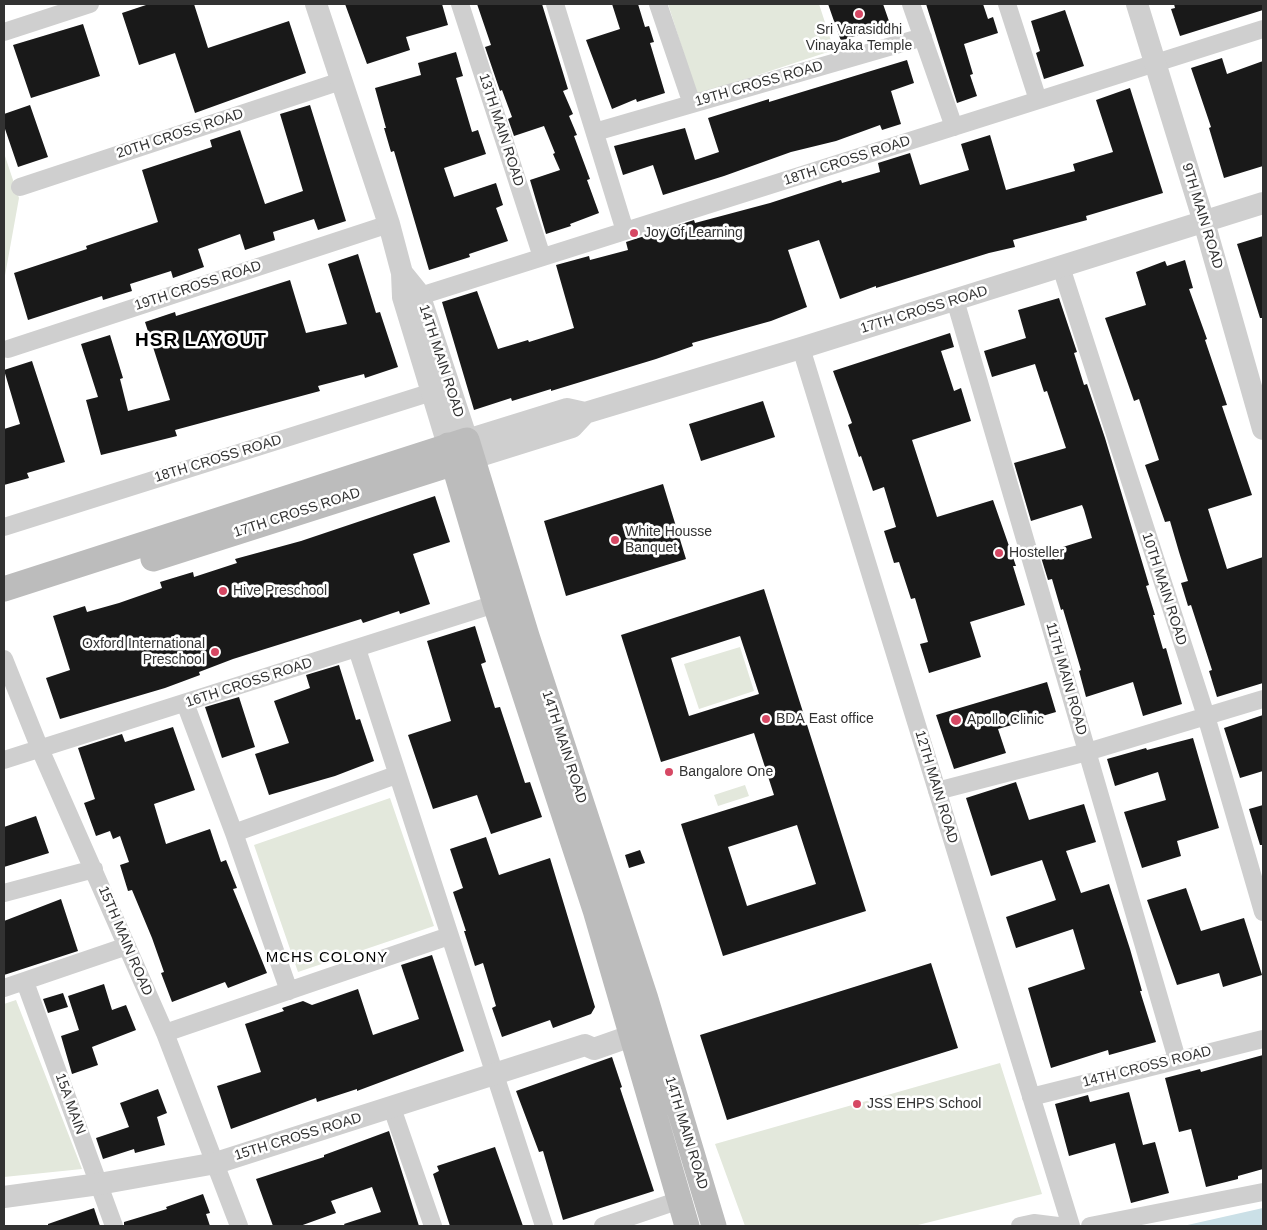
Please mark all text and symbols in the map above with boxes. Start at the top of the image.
marker: Sri Varasiddhi Vinayaka Temple [853,8,865,20]
place label: Sri Varasiddhi Vinayaka Temple [806,22,912,54]
street label: 19TH CROSS ROAD [693,58,825,110]
street label: 13TH MAIN ROAD [475,72,527,188]
street label: 20TH CROSS ROAD [115,106,245,162]
street label: 18TH CROSS ROAD [782,133,912,189]
street label: 9TH MAIN ROAD [1178,161,1226,271]
place label: Joy Of Learning [644,225,743,241]
marker: Joy Of Learning [628,227,640,239]
street label: 19TH CROSS ROAD [133,258,263,314]
street label: 17TH CROSS ROAD [858,283,990,337]
street label: 14TH MAIN ROAD [415,303,467,419]
district label: HSR LAYOUT [134,330,268,352]
street label: 18TH CROSS ROAD [152,432,284,486]
street label: 17TH CROSS ROAD [232,485,362,541]
place label: White Housse Banquet [625,524,712,556]
street label: 10TH MAIN ROAD [1138,531,1190,647]
marker: White Housse Banquet [609,534,621,546]
place label: Hosteller [1009,545,1064,561]
marker: Hosteller [993,547,1005,559]
place label: Hive Preschool [233,583,327,599]
marker: Hive Preschool [217,585,229,597]
street label: 11TH MAIN ROAD [1042,621,1090,737]
place label: Oxford International Preschool [82,636,205,669]
marker: Oxford International Preschool [209,646,221,658]
street label: 16TH CROSS ROAD [184,655,314,711]
street label: 14TH MAIN ROAD [538,689,590,805]
place label: BDA East office [776,711,874,727]
place label: Apollo Clinic [967,712,1044,728]
marker: BDA East office [760,713,772,725]
marker: Apollo Clinic [949,713,963,727]
street label: 12TH MAIN ROAD [911,728,961,846]
place label: Bangalore One [679,764,773,780]
marker: Bangalore One [663,766,675,778]
street label: 15TH MAIN ROAD [94,884,156,998]
district label: MCHS COLONY [264,949,390,967]
street label: 14TH CROSS ROAD [1081,1043,1213,1091]
street label: 15A MAIN [51,1071,89,1137]
street label: 14TH MAIN ROAD [661,1074,711,1192]
place label: JSS EHPS School [867,1096,981,1112]
marker: JSS EHPS School [851,1098,863,1110]
street label: 15TH CROSS ROAD [232,1110,364,1164]

